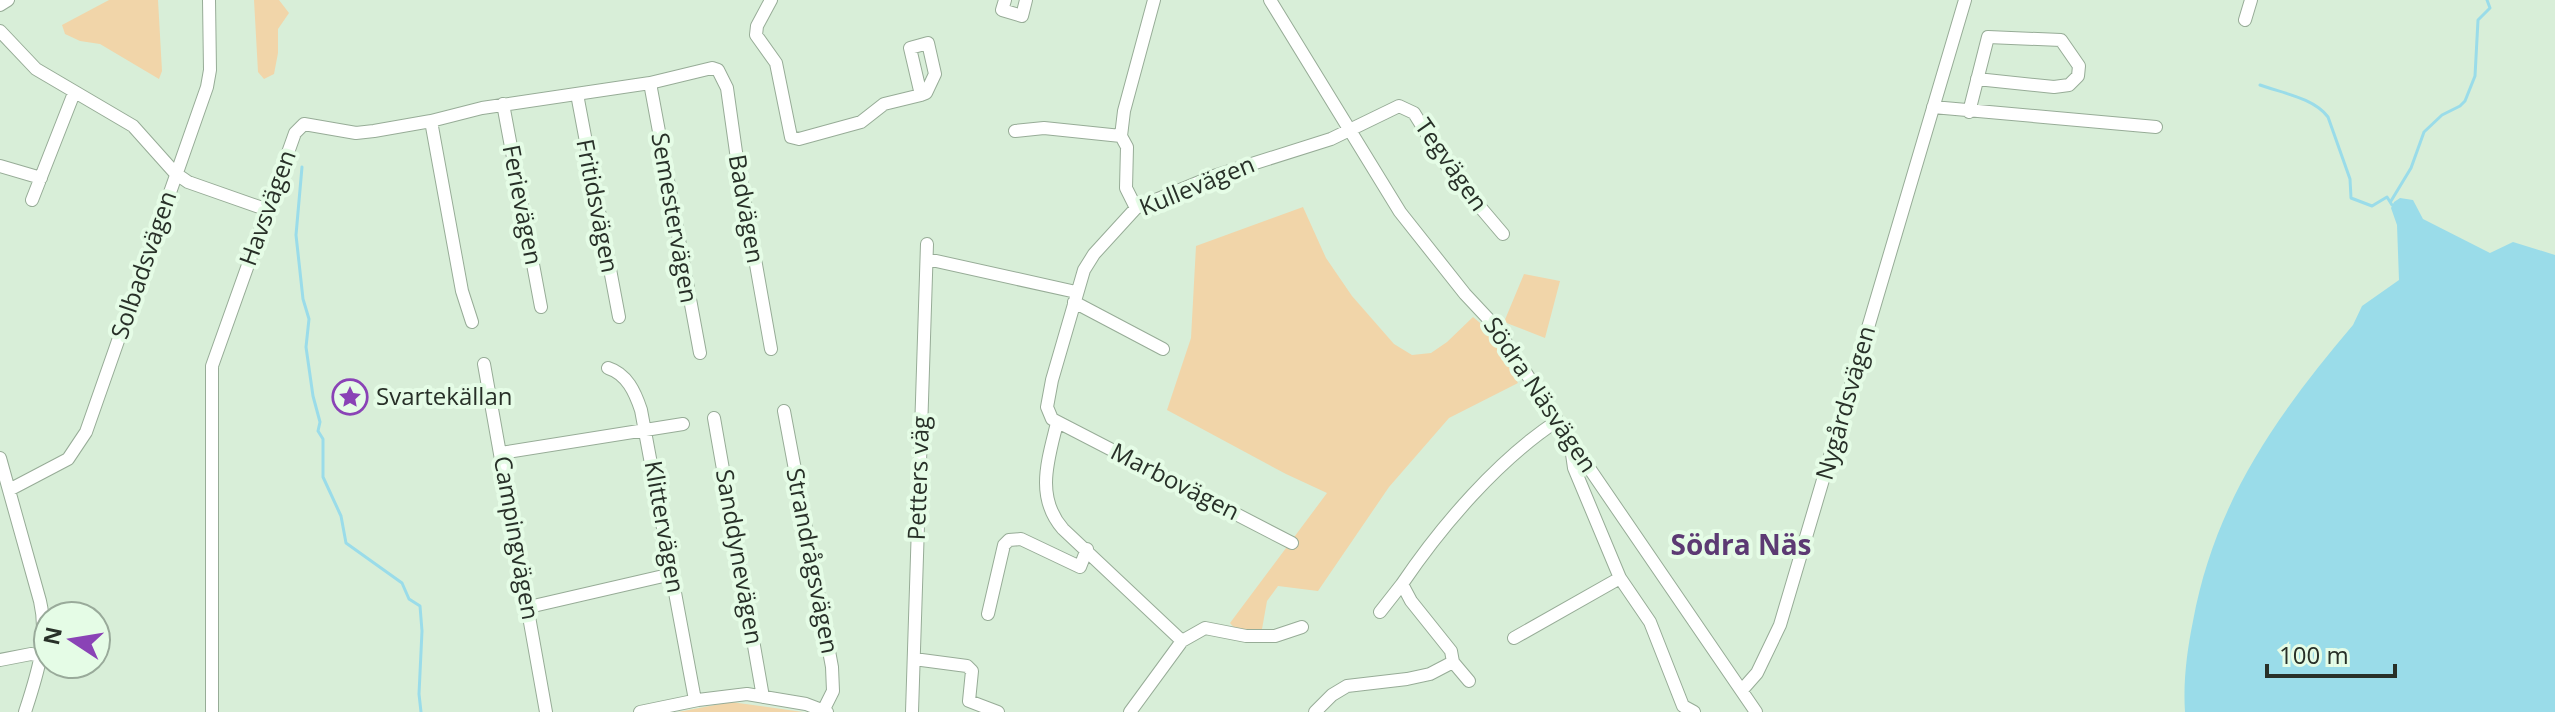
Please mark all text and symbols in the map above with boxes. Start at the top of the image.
street label: Tegvägen [1408,111,1496,217]
street label: Semestervägen [644,130,707,305]
street label: Fritidsvägen [569,136,628,275]
street label: Ferievägen [496,142,551,268]
street label: Havsvägen [230,145,303,270]
street label: Kullevägen [1134,147,1259,223]
street label: Badvägen [722,152,773,266]
street label: Solbadsvägen [102,186,183,343]
street label: Södra Näsvägen [1477,310,1606,478]
street label: Nygårdsvägen [1807,322,1882,484]
place icon: Svartekällan [331,378,369,416]
place label: Svartekällan [376,379,512,412]
street label: Petters väg [899,415,936,541]
street label: Marbovägen [1106,434,1246,527]
street label: Campingvägen [487,453,548,622]
street label: Klittervägen [638,458,693,595]
street label: Strandrågsvägen [779,465,848,656]
street label: Sanddynevägen [709,467,772,647]
district label: Södra Näs [1671,525,1811,563]
north arrow [32,600,112,680]
text: N [35,624,68,648]
scale bar [2267,628,2395,678]
text: 100 m [2279,638,2349,671]

